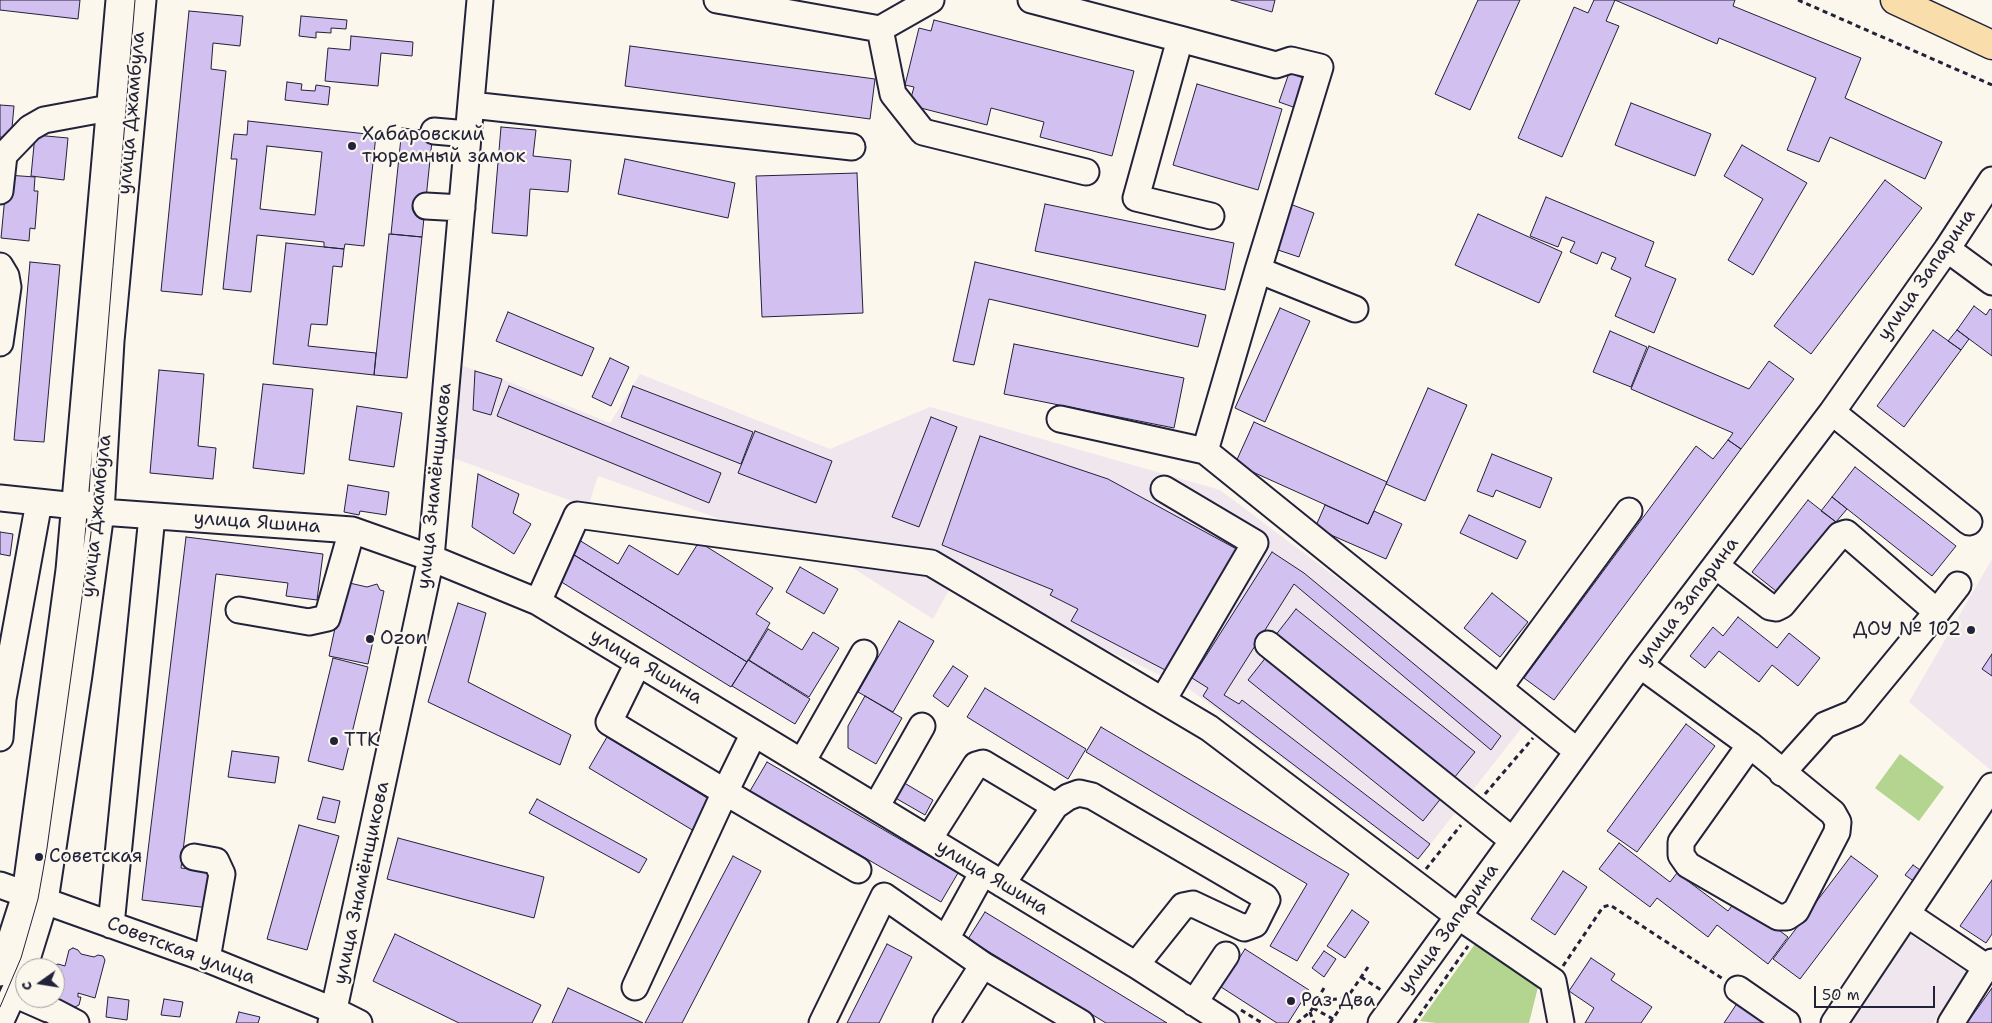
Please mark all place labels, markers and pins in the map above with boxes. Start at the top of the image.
place label: Хабаровский тюремный замок [362,124,525,168]
marker: Хабаровский тюремный замок [346,140,358,152]
place label: ДОУ № 102 [1853,619,1961,641]
marker: ДОУ № 102 [1965,624,1977,636]
place label: Ozon [380,628,427,650]
marker: Ozon [364,633,376,645]
place label: ТТК [344,730,379,752]
marker: ТТК [328,735,340,747]
place label: Советская [49,846,142,868]
marker: Советская [33,851,45,863]
place label: Раз Два [1301,990,1375,1012]
marker: Раз Два [1285,995,1297,1007]

